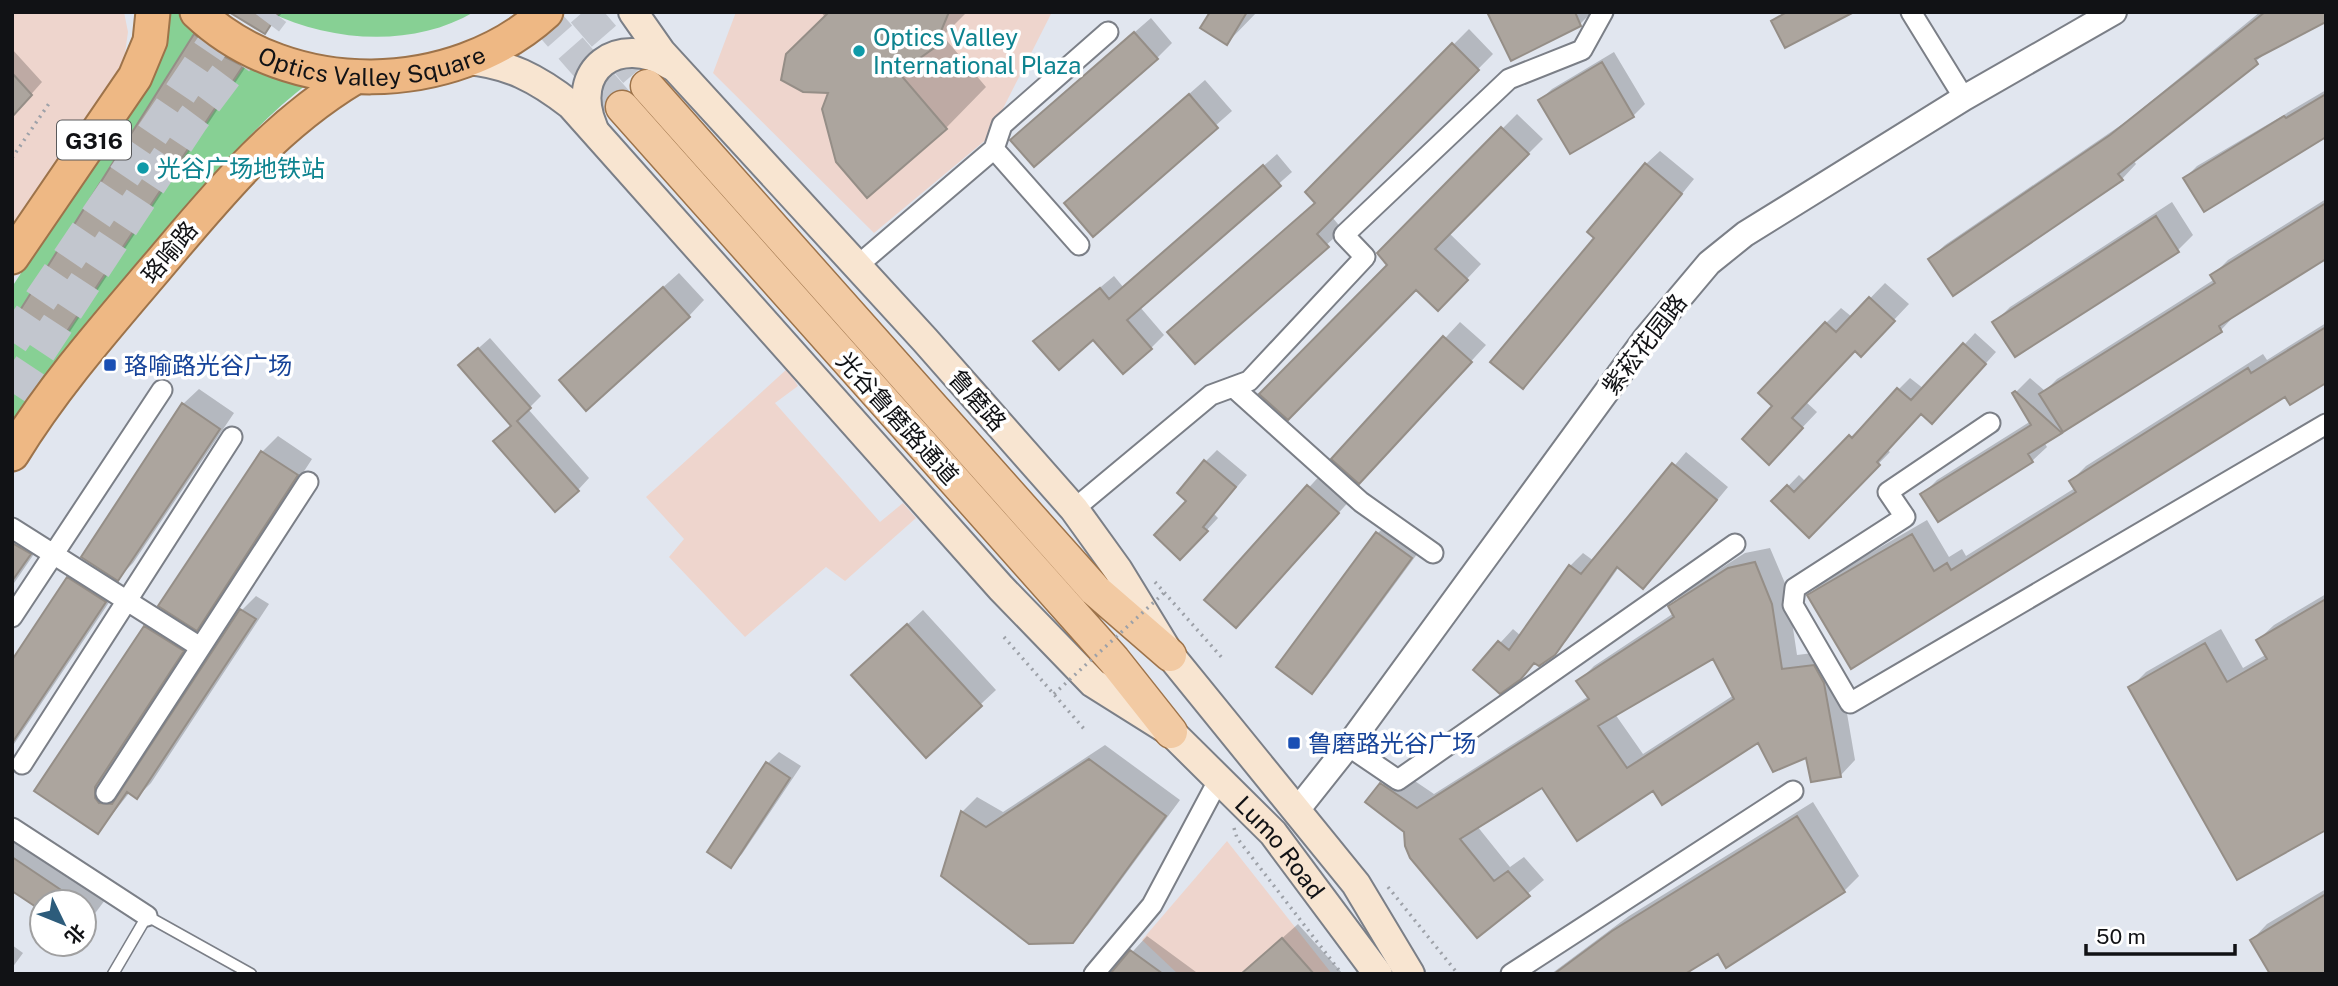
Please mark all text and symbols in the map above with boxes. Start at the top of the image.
place label: Optics Valley International Plaza [873,23,1081,79]
street label: Optics Valley Square [255,33,487,61]
text: Optics Valley Square [254,40,490,91]
marker: Optics Valley International Plaza [851,43,867,59]
road number: G316 [57,120,131,160]
place label: 光谷广场地铁站 [157,154,325,182]
marker: 光谷广场地铁站 [135,160,151,176]
street label: 珞喻路 [135,215,203,289]
street label: 紫菘花园路 [1596,288,1692,400]
street label: 光谷鲁磨路通道 [831,346,965,490]
place label: 珞喻路光谷广场 [124,351,292,379]
marker: 珞喻路光谷广场 [102,357,118,373]
street label: 鲁磨路 [944,364,1012,436]
place label: 鲁磨路光谷广场 [1308,729,1476,757]
marker: 鲁磨路光谷广场 [1286,735,1302,751]
street label: Lumo Road [1230,790,1331,904]
north arrow [28,888,98,958]
scale bar [2086,912,2235,956]
text: 北 [61,920,90,949]
text: 50 m [2096,924,2146,949]

